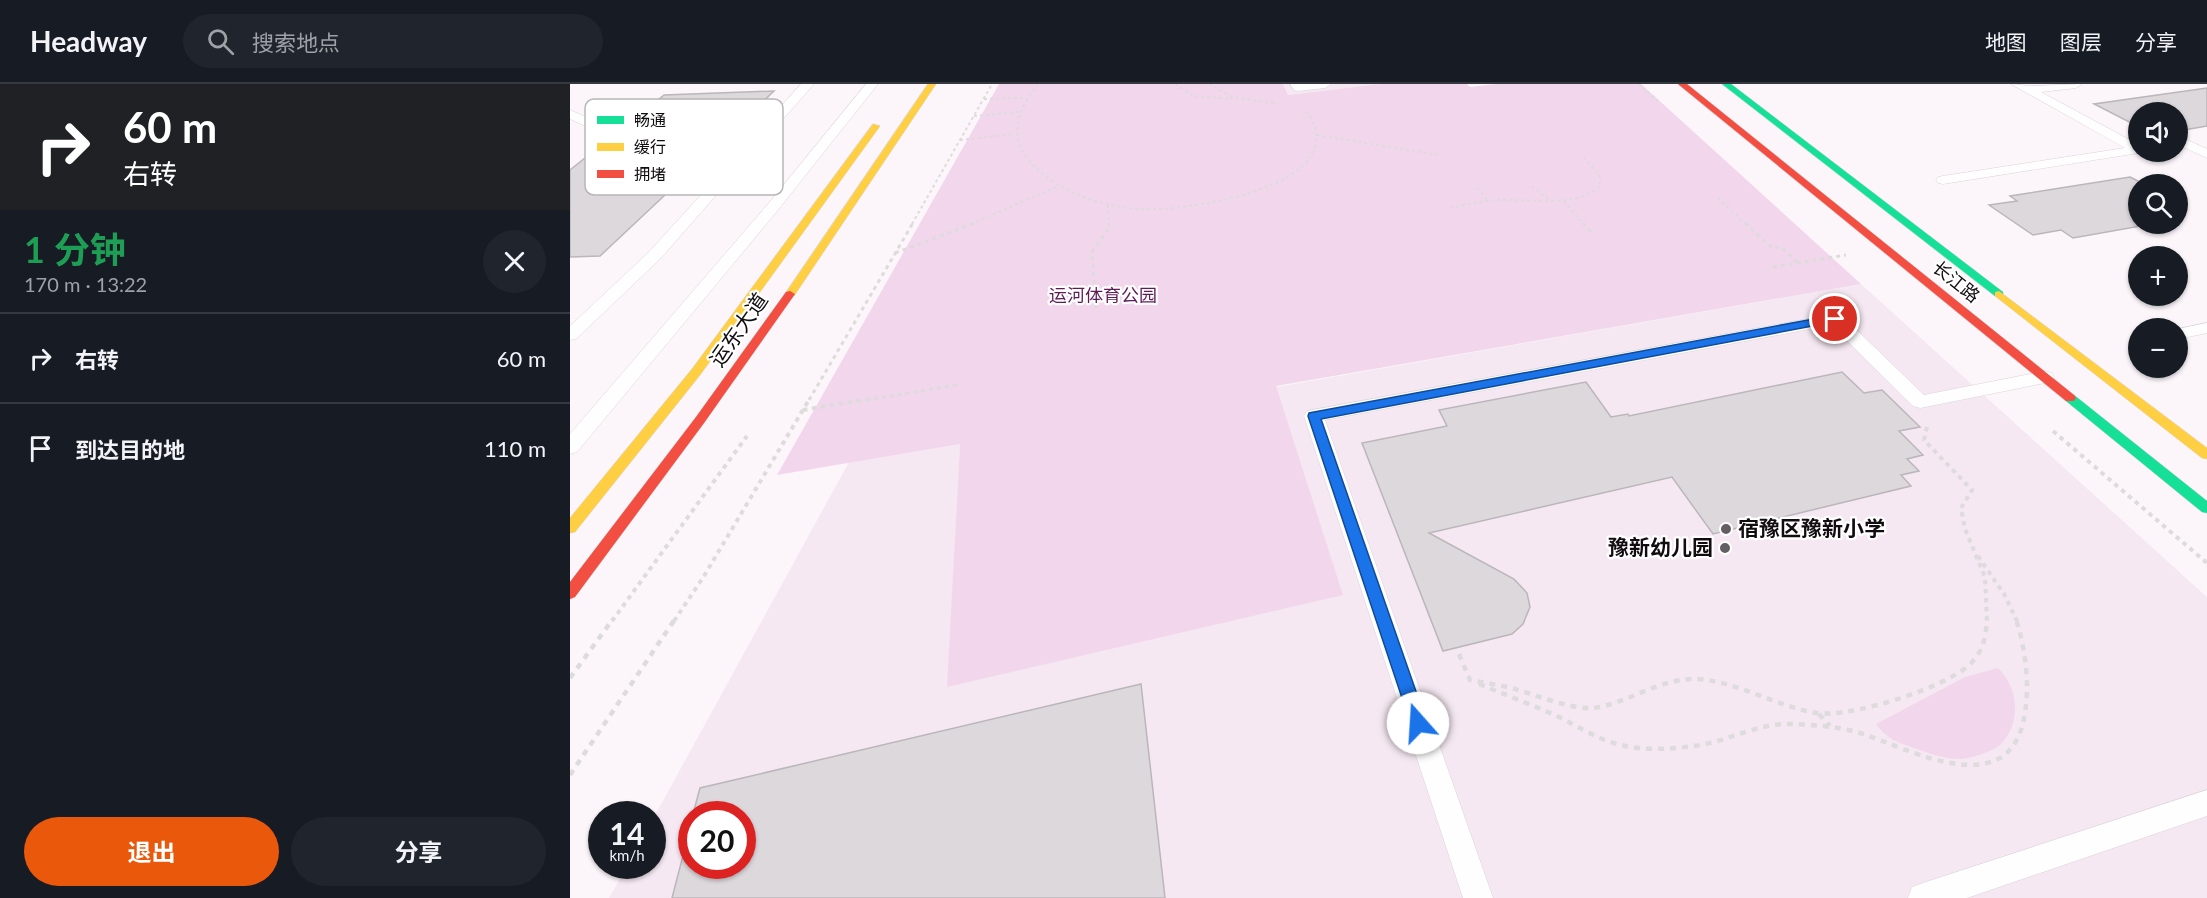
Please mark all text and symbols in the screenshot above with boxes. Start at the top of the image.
search box [183,14,603,68]
text: Headway [30,24,147,58]
icon: search [204,25,237,58]
text: 搜索地点 [252,29,340,56]
text: 地图 [1985,29,2027,54]
text: 图层 [2060,29,2102,54]
text: 分享 [2135,29,2177,54]
legend [585,99,783,195]
text: 60 m [123,102,217,152]
map controls [2128,102,2188,378]
button: sound [2128,102,2188,162]
icon: right [24,108,102,186]
text: 畅通 [634,110,666,129]
text: 缓行 [634,137,666,156]
text: 右转 [123,157,177,190]
text: 拥堵 [634,164,666,183]
button: search [2128,174,2188,234]
text: 1 分钟 [24,227,126,271]
button: close [483,230,546,293]
button: + [2128,246,2188,306]
street label: 长江路 [1929,256,1985,307]
text: 170 m · 13:22 [24,272,147,296]
park label: 运河体育公园 [1049,284,1157,306]
street label: 运东大道 [703,288,772,371]
pin [1809,293,1860,344]
icon: arrive [1818,302,1851,335]
button: − [2128,318,2188,378]
icon: right [24,342,57,375]
text: 60 m [497,345,546,372]
text: 右转 [75,346,119,373]
icon: arrive [24,432,57,465]
text: 110 m [484,435,546,462]
text: 到达目的地 [75,436,185,463]
place label: 宿豫区豫新小学 [1738,515,1885,540]
marker: 宿豫区豫新小学 [1719,522,1733,536]
place label: 豫新幼儿园 [1608,534,1713,559]
marker: 豫新幼儿园 [1718,541,1732,555]
position arrow [1386,691,1450,755]
speed limit sign: 20 [678,801,756,879]
text: 14 [610,815,644,851]
button: 退出 [24,817,279,886]
button: 分享 [291,817,546,886]
text: km/h [609,846,645,864]

